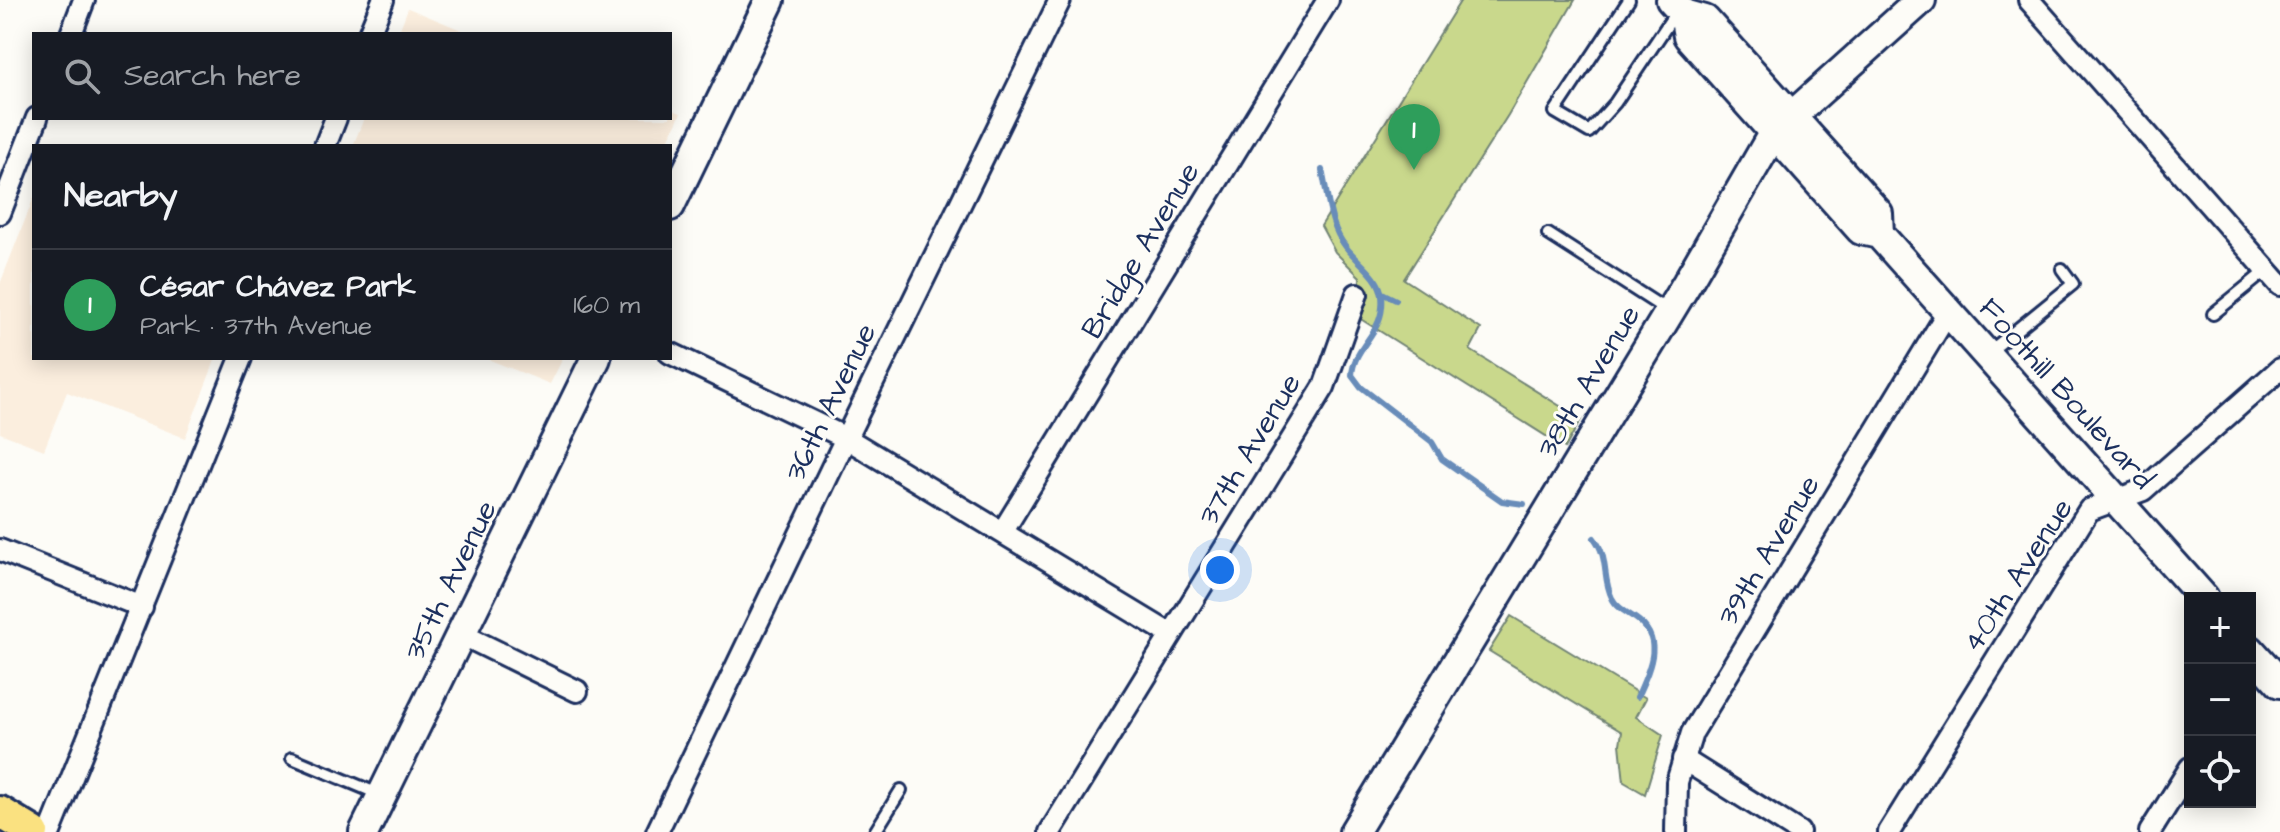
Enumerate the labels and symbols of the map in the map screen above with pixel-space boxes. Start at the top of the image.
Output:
pin: 1 [1388,104,1440,170]
street label: Bridge Avenue [1072,154,1211,347]
street label: Foothill Boulevard [1969,289,2164,499]
street label: 38th Avenue [1527,297,1651,466]
street label: 36th Avenue [775,317,887,488]
street label: 37th Avenue [1188,366,1312,533]
street label: 39th Avenue [1707,467,1830,634]
street label: 40th Avenue [1952,490,2083,661]
street label: 35th Avenue [394,494,508,667]
your location [1200,550,1240,590]

